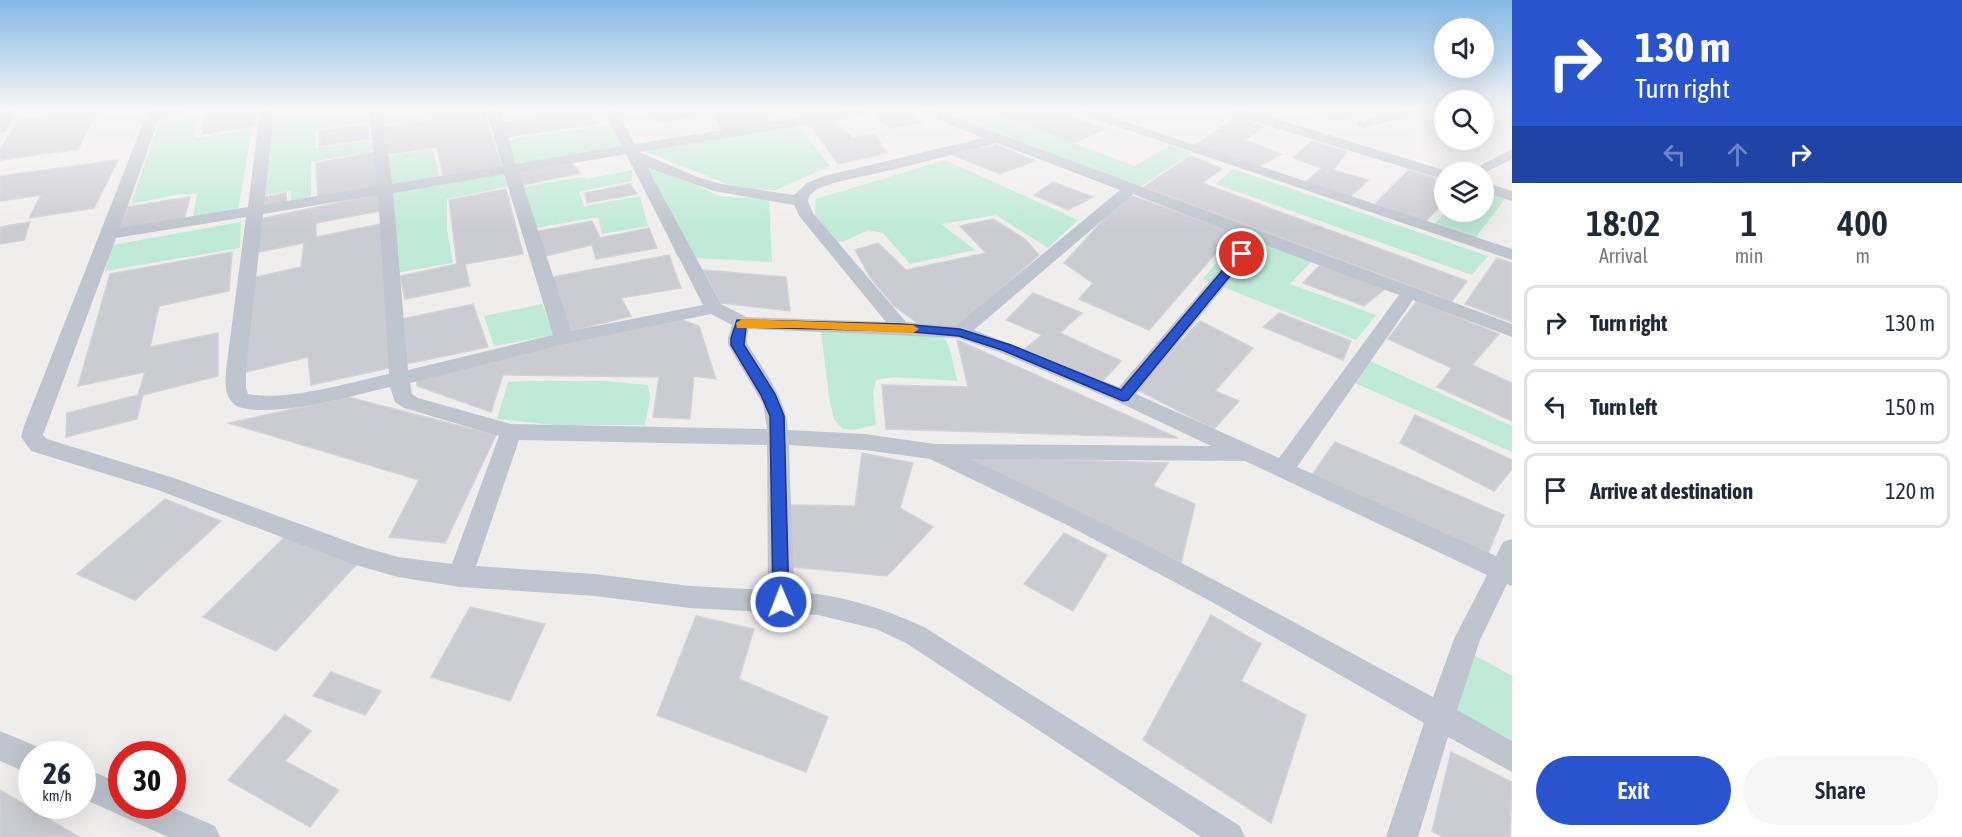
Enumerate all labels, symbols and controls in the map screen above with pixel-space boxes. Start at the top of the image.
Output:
map controls [1434,18,1494,222]
button: sound [1434,18,1494,78]
text: 130 m [1635,23,1730,71]
icon: right [1536,24,1614,102]
text: Turn right [1635,73,1730,104]
button: search [1434,90,1494,150]
icon: left [1658,138,1691,171]
icon: ahead [1721,138,1754,171]
icon: right [1784,138,1817,171]
button: layers [1434,162,1494,222]
text: 18:02 [1586,202,1661,244]
text: 1 [1741,202,1757,244]
text: 400 [1837,202,1888,244]
pin [1216,228,1267,279]
icon: arrive [1225,237,1258,270]
text: Arrival [1599,244,1648,267]
text: min [1735,244,1763,267]
text: m [1855,244,1870,267]
icon: right [1539,306,1572,339]
text: Turn right [1590,310,1667,336]
text: 130 m [1885,310,1935,336]
icon: left [1539,390,1572,423]
text: Turn left [1590,394,1657,420]
text: 150 m [1885,394,1935,420]
icon: arrive [1539,474,1572,507]
text: Arrive at destination [1590,478,1753,504]
text: 120 m [1885,478,1935,504]
position arrow [749,570,813,634]
speed limit sign: 30 [108,741,186,819]
text: 26 [43,756,71,790]
button: Exit [1536,756,1731,825]
button: Share [1743,756,1938,825]
text: km/h [42,787,72,804]

